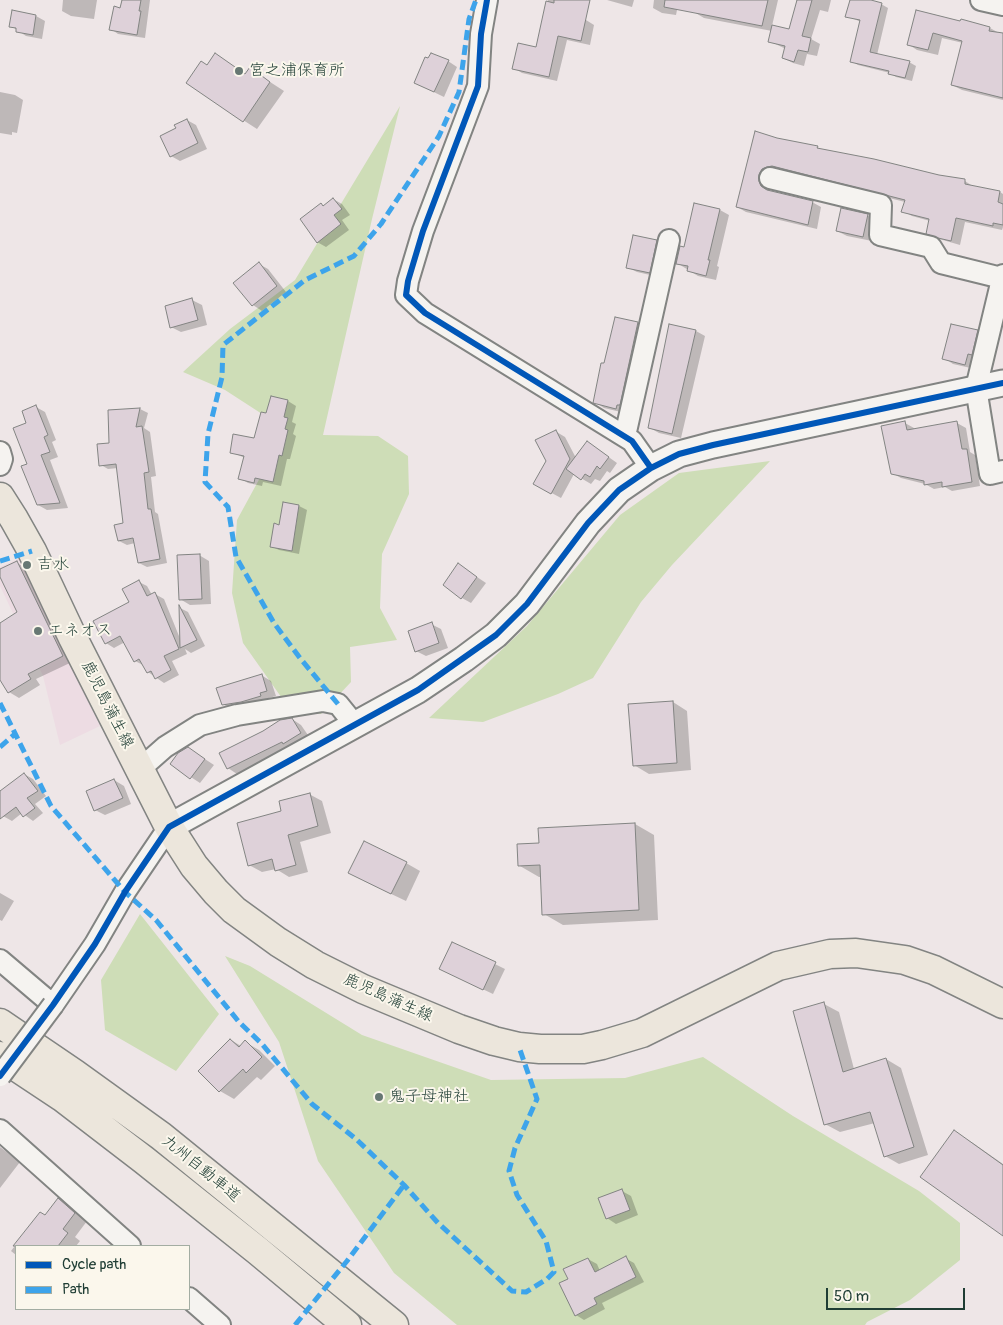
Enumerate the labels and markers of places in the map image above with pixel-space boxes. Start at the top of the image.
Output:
place label: 宮之浦保育所 [249,61,345,81]
marker: 宮之浦保育所 [233,65,245,77]
place label: 吉水 [37,555,69,575]
marker: 吉水 [21,559,33,571]
place label: エネオス [48,621,112,641]
marker: エネオス [32,625,44,637]
place label: 鬼子母神社 [389,1087,469,1107]
marker: 鬼子母神社 [373,1091,385,1103]

